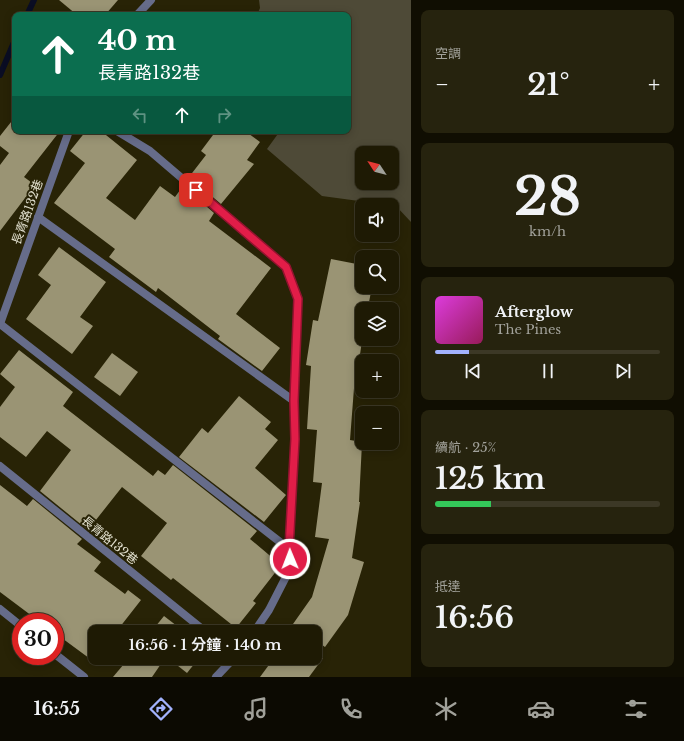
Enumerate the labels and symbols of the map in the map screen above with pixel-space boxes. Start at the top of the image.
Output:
north arrow [355,146,399,190]
pin [179,173,213,207]
street label: 長青路132巷 [8,177,46,247]
street label: 長青路132巷 [79,513,141,567]
position arrow [269,538,311,580]
speed limit sign: 30 [12,613,64,665]

